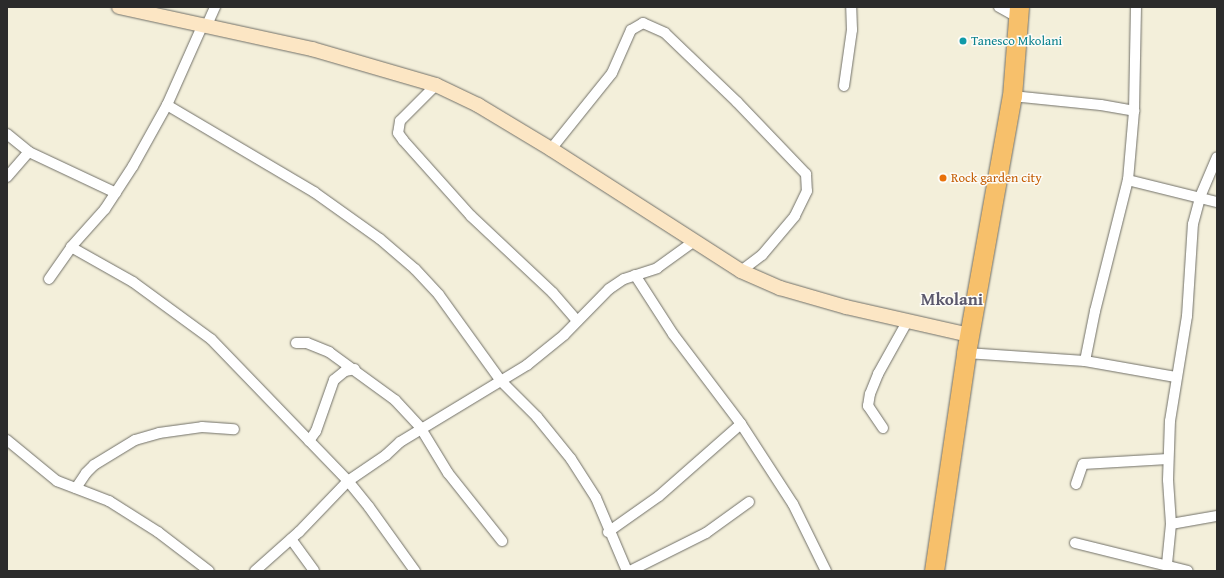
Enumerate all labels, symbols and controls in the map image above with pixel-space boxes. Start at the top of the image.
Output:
place label: Tanesco Mkolani [971,33,1062,49]
marker: Tanesco Mkolani [958,36,968,46]
place label: Rock garden city [951,170,1042,186]
marker: Rock garden city [938,173,948,183]
district label: Mkolani [921,289,983,309]

